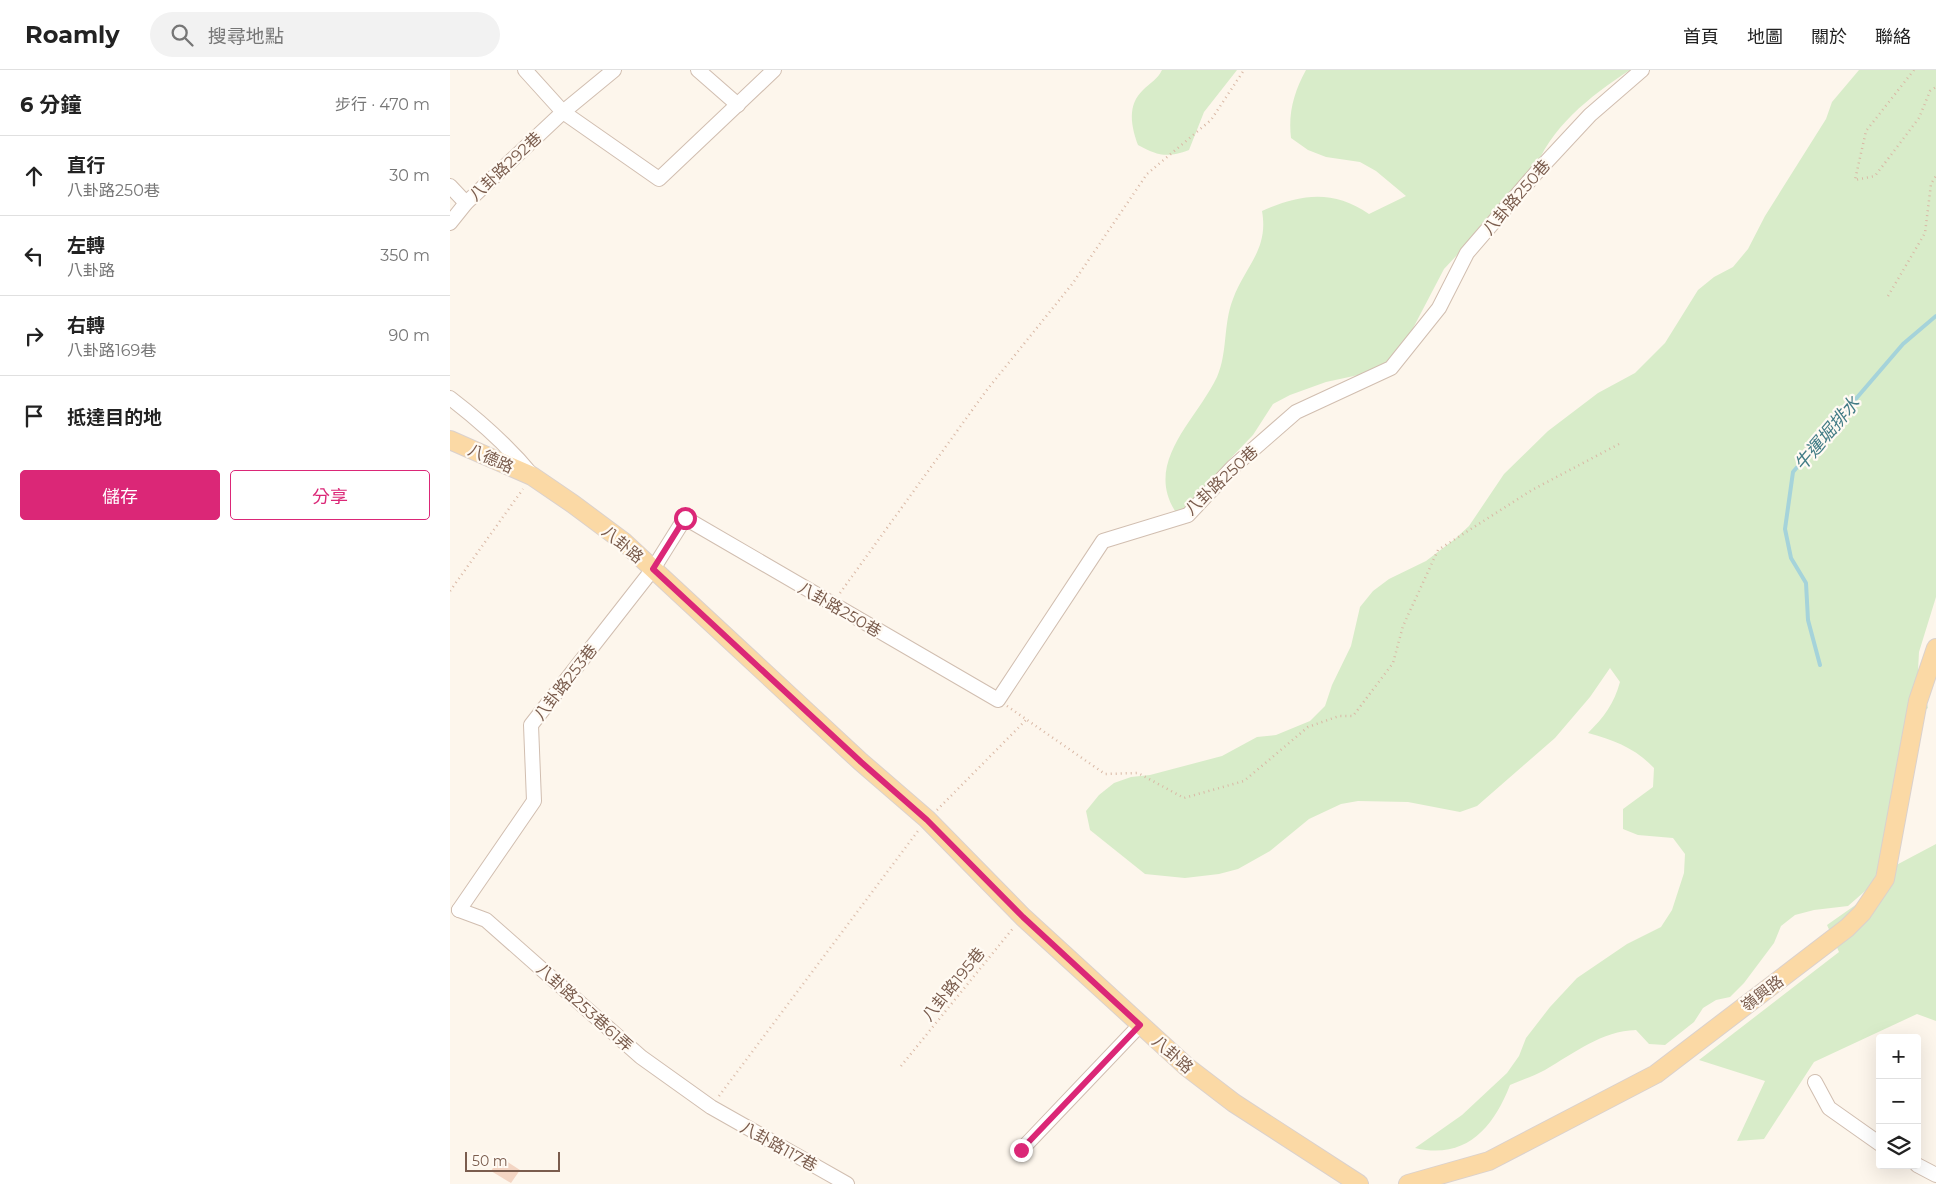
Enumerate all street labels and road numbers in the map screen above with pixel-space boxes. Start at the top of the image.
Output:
street label: 八卦路292巷 [465,128,545,205]
street label: 八卦路250巷 [1479,156,1554,239]
street label: 八德路 [465,440,517,477]
street label: 八卦路250巷 [1181,442,1262,519]
street label: 八卦路 [598,522,647,567]
street label: 八卦路250巷 [795,578,885,641]
street label: 八卦路253巷 [530,641,601,724]
street label: 八卦路195巷 [918,944,989,1025]
street label: 八卦路253巷61弄 [533,959,637,1055]
street label: 嶺興路 [1737,971,1787,1015]
street label: 八卦路 [1148,1031,1197,1077]
street label: 八卦路117巷 [737,1118,821,1175]

